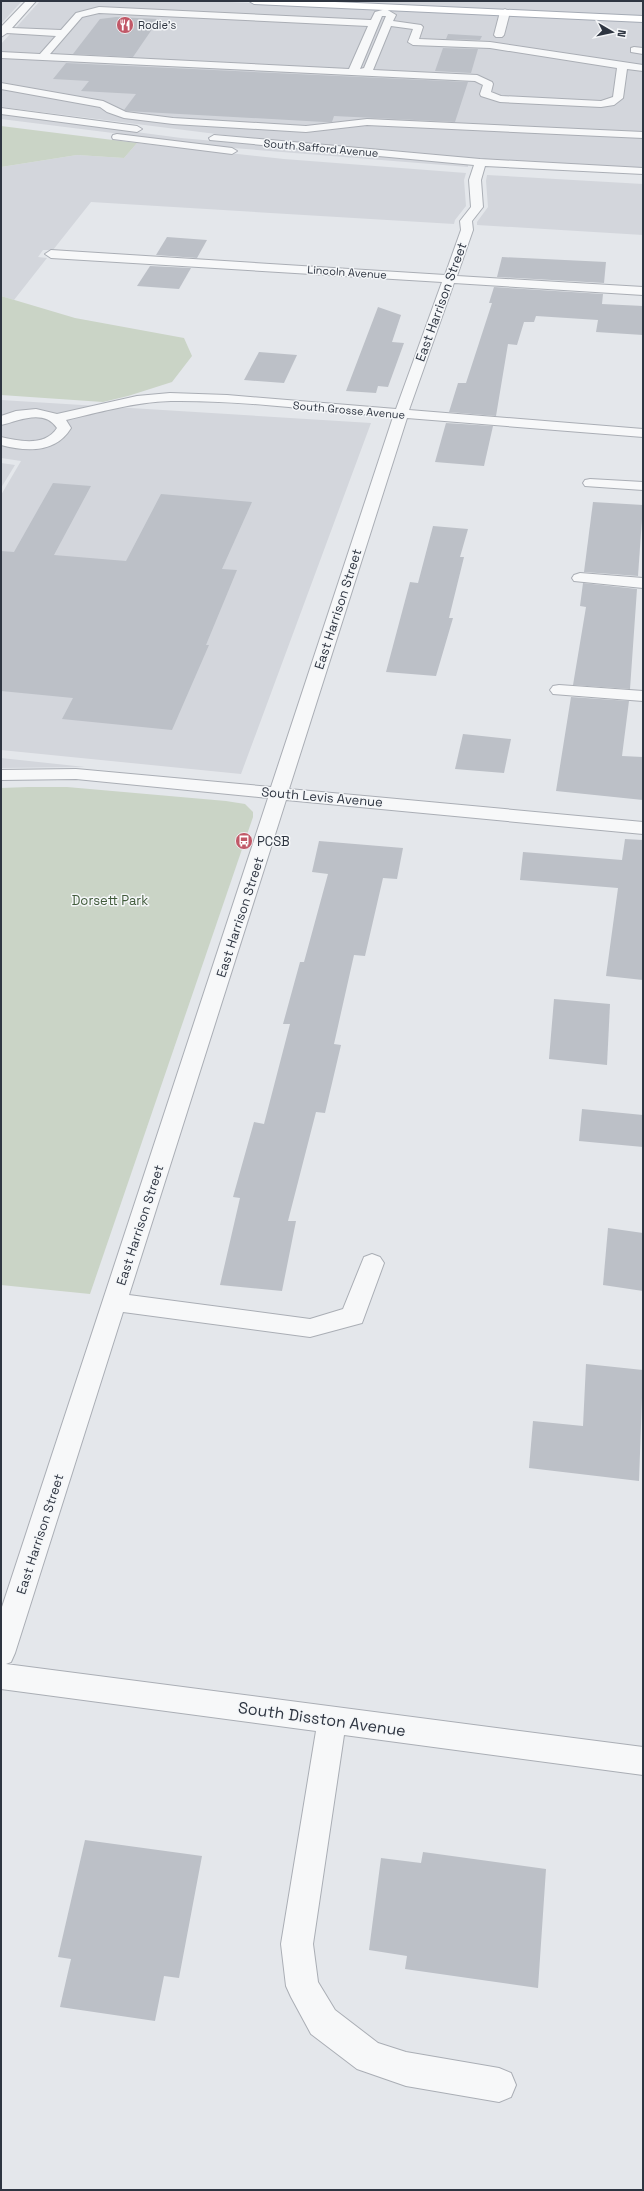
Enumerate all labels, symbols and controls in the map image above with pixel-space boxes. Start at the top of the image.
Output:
north arrow [592,12,632,52]
restaurant icon: Rodie's [115,15,135,35]
place label: Rodie's [138,18,176,32]
text: N [614,29,629,38]
street label: South Safford Avenue [263,136,379,160]
street label: East Harrison Street [412,240,470,364]
street label: Lincoln Avenue [307,262,387,282]
street label: South Grosse Avenue [292,398,406,422]
street label: East Harrison Street [310,547,366,671]
street label: South Levis Avenue [261,783,383,811]
bus stop icon: PCSB [234,831,254,851]
place label: PCSB [257,833,290,850]
street label: East Harrison Street [212,855,268,979]
park label: Dorsett Park [72,892,148,909]
street label: East Harrison Street [112,1163,168,1287]
street label: East Harrison Street [12,1472,68,1596]
street label: South Disston Avenue [237,1697,407,1741]

